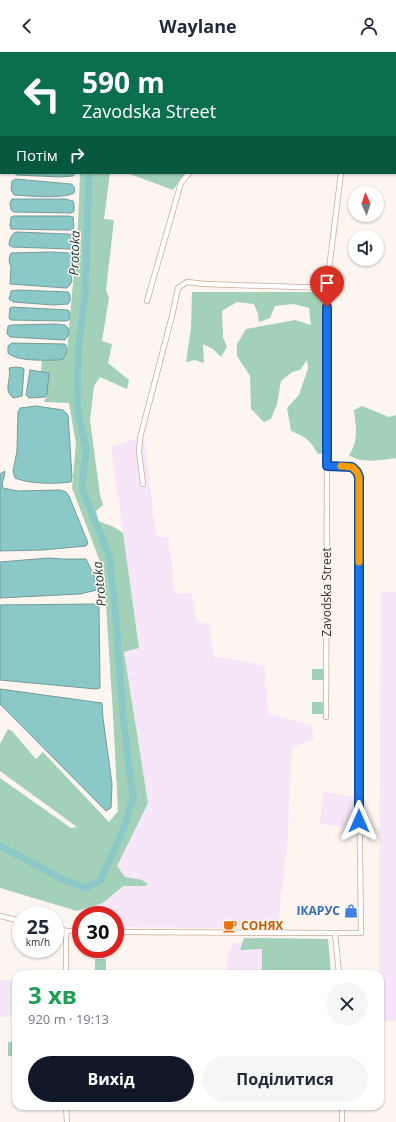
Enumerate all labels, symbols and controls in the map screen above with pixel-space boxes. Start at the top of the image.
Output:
text: Waylane [159,14,237,38]
icon: back [16,15,38,37]
icon: person [358,15,380,37]
text: 590 m [82,63,165,101]
icon: left [16,68,68,120]
text: Zavodska Street [82,99,216,123]
icon: right [66,144,88,166]
text: Потім [16,145,58,165]
north arrow [348,186,384,222]
map controls [348,186,384,266]
water label: Protoka [64,229,84,276]
button: sound [348,230,384,266]
pin [310,266,344,307]
icon: arrive [316,272,338,294]
street label: Zavodska Street [318,547,335,637]
water label: Protoka [88,560,110,607]
position arrow [338,800,380,842]
place label: ІКАРУС [297,902,340,919]
shop icon: ІКАРУС [343,903,359,919]
speed limit sign: 30 [72,906,124,958]
text: 25 [27,913,49,940]
place label: СОНЯХ [241,917,283,934]
cafe icon: СОНЯХ [222,918,238,934]
text: km/h [26,935,50,949]
text: 3 хв [28,978,77,1011]
button: close [326,983,368,1025]
text: 920 m · 19:13 [28,1010,109,1028]
button: Вихід [28,1056,194,1102]
button: Поділитися [202,1056,368,1102]

